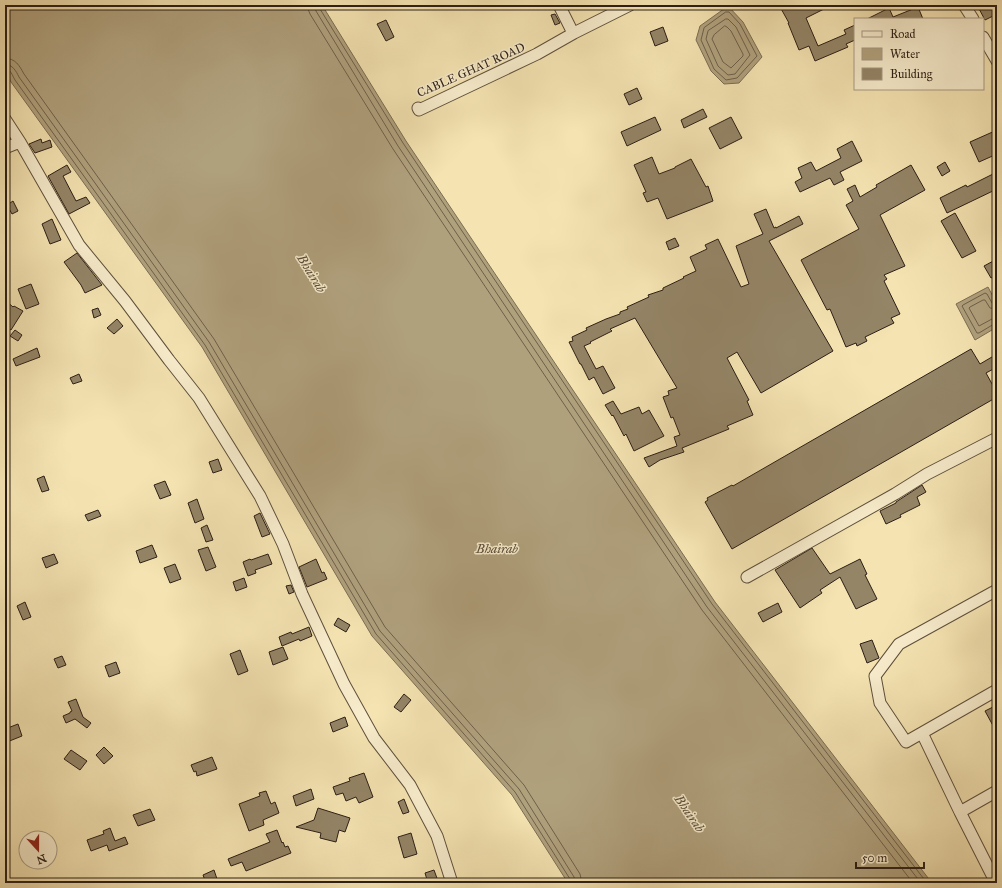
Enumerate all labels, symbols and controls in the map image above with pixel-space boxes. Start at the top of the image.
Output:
legend [854,18,984,90]
text: Road [890,27,916,41]
street label: CABLE GHAT ROAD [415,40,527,100]
text: Water [890,47,920,61]
text: Building [890,67,933,82]
water label: Bhairab [293,251,329,296]
water label: Bhairab [475,541,518,557]
water label: Bhairab [670,791,708,836]
north arrow [18,830,58,870]
scale bar [856,844,924,870]
text: N [34,851,48,867]
text: 50 m [862,851,887,865]

